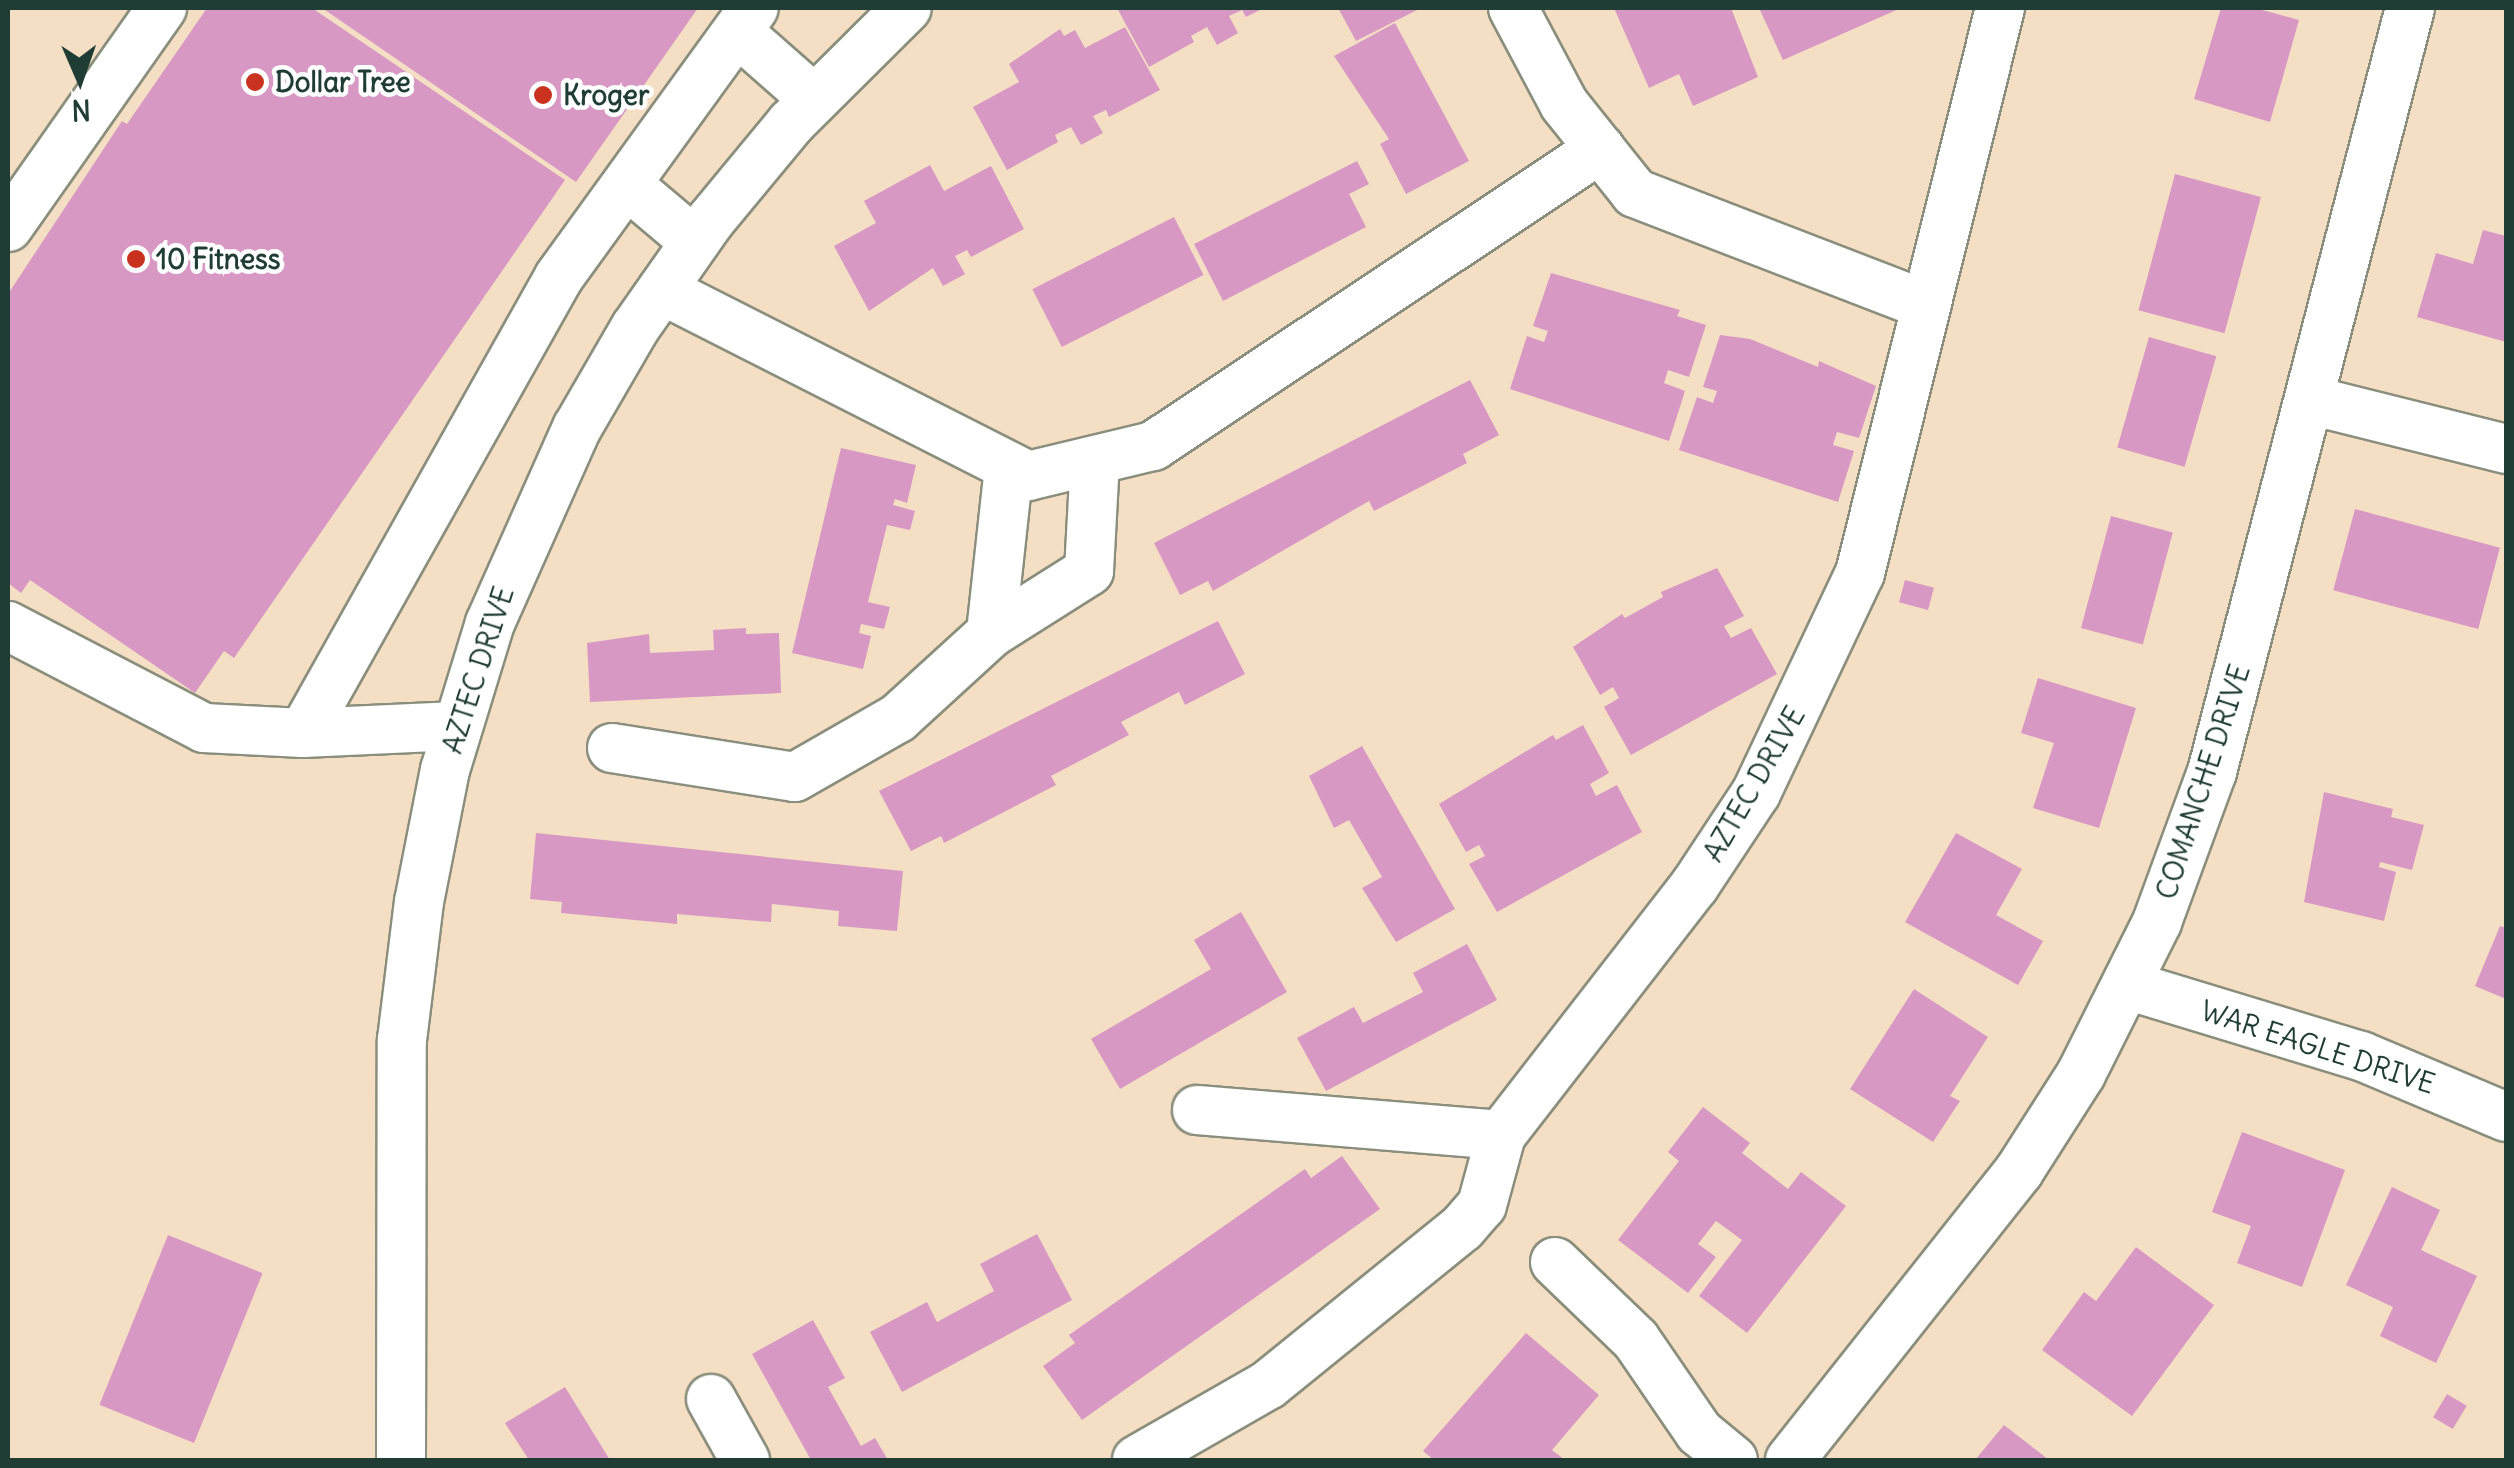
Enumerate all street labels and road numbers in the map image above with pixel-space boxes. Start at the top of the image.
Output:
street label: AZTEC DRIVE [435,582,521,758]
street label: COMANCHE DRIVE [2149,660,2257,904]
street label: AZTEC DRIVE [1696,700,1812,868]
street label: WAR EAGLE DRIVE [2197,993,2439,1101]

